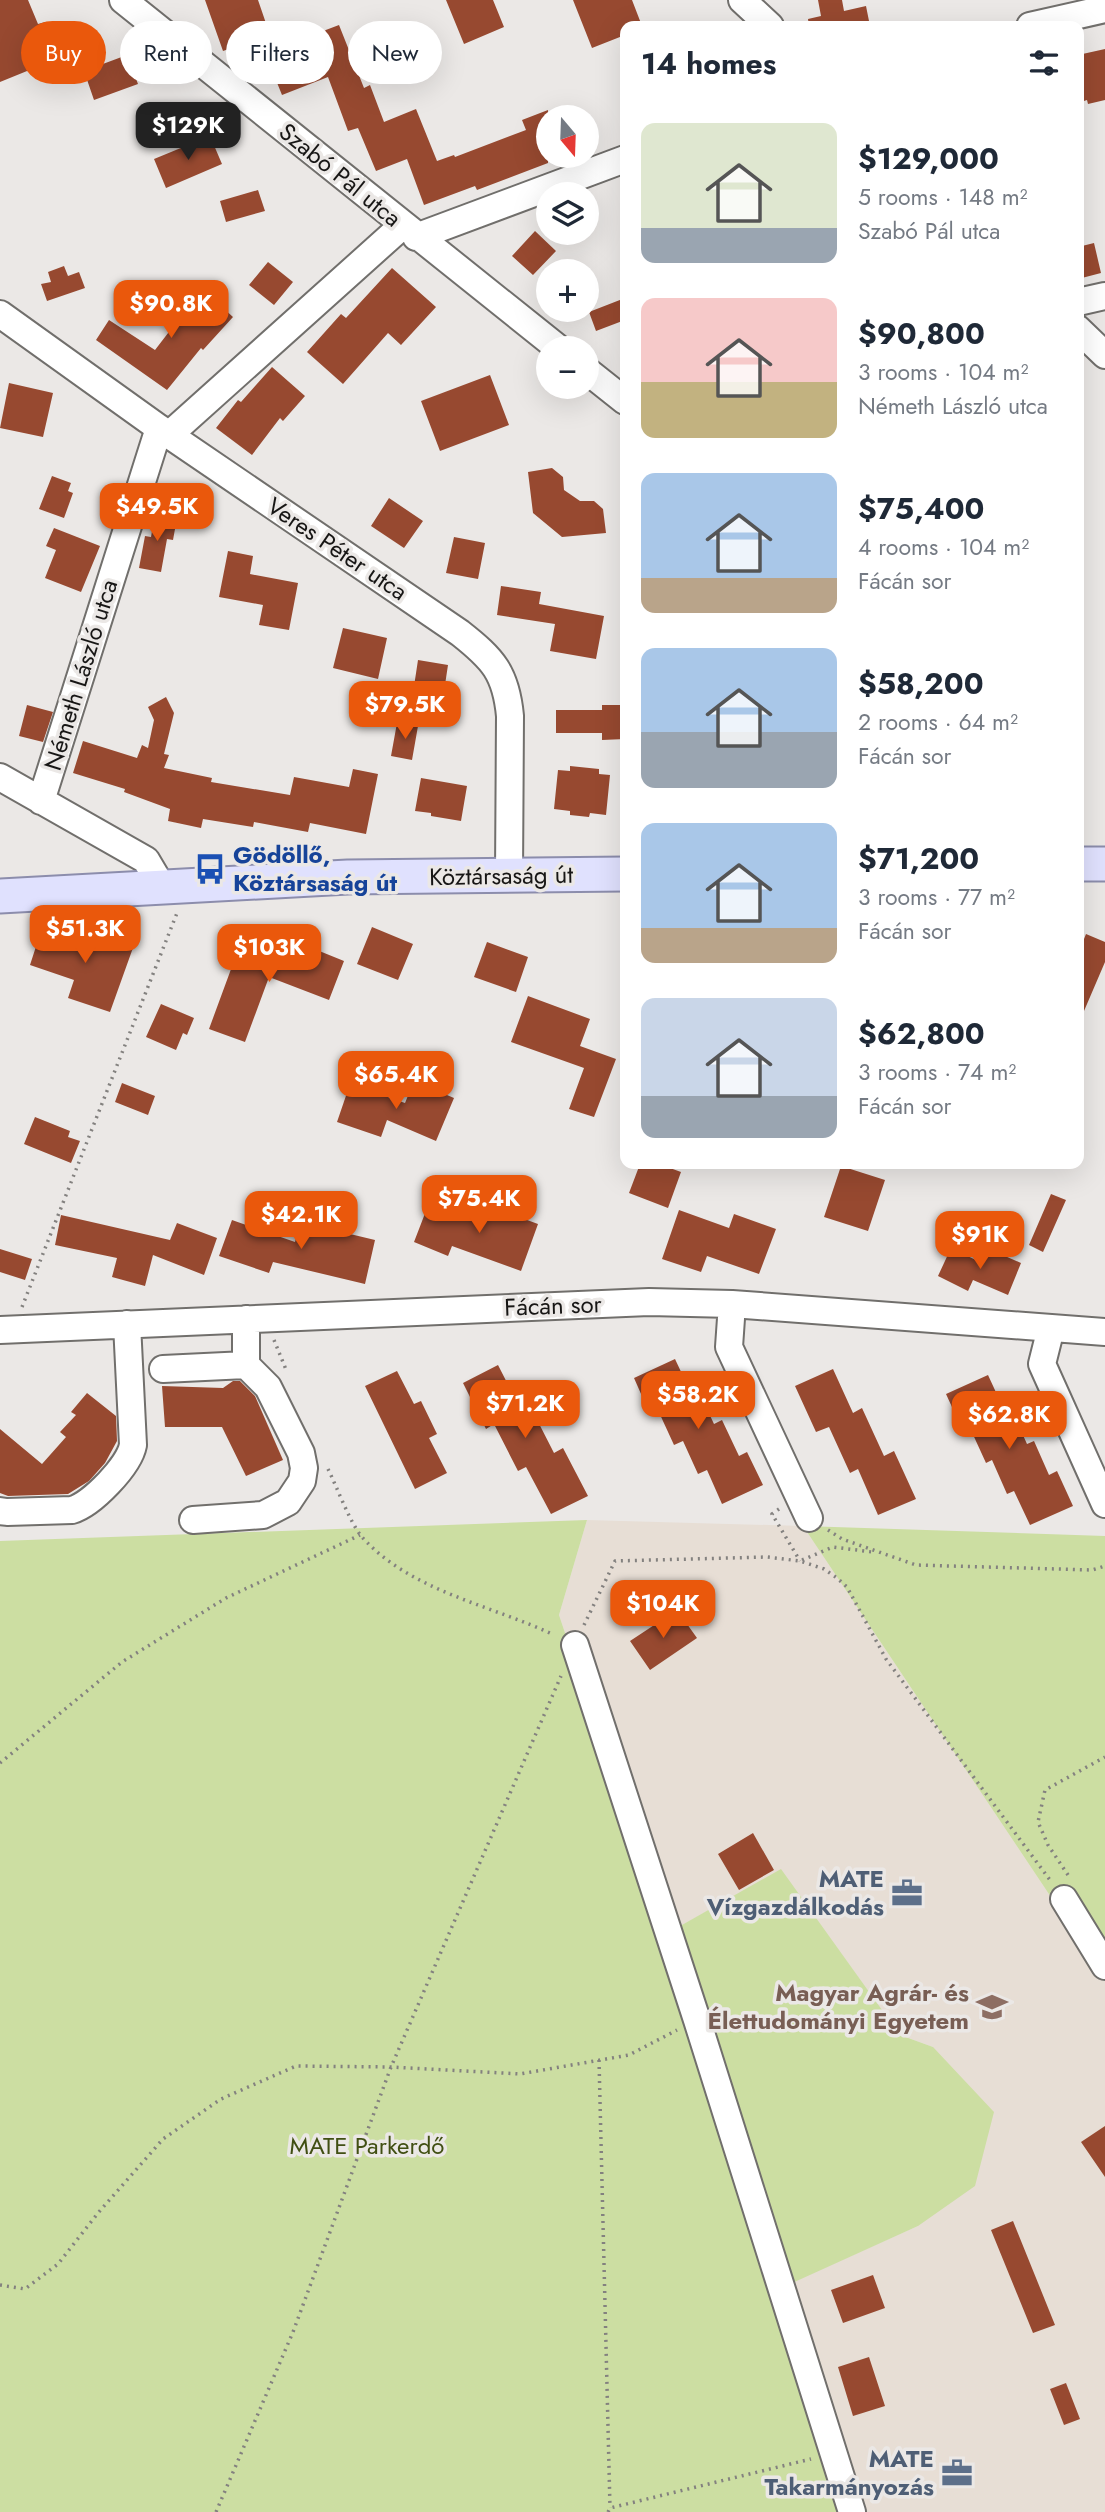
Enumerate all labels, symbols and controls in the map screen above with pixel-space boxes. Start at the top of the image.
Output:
chip: Buy [21,21,106,84]
chip: Rent [120,21,212,84]
chip: Filters [226,21,334,84]
chip: New [348,21,442,84]
text: 14 homes [641,42,776,85]
icon: filters [1025,44,1063,82]
pin: $129K [139,102,237,162]
north arrow [536,105,598,168]
map controls [536,105,599,399]
text: $129K [152,108,224,142]
street label: Szabó Pál utca [272,114,409,235]
text: $129,000 [858,137,999,180]
icon: home [697,151,781,235]
text: 5 rooms · 148 m² [858,180,1028,214]
button: layers [536,182,599,245]
text: Szabó Pál utca [858,214,1000,248]
button: + [536,259,599,322]
pin: $90.8K [114,280,228,340]
text: $90.8K [130,286,212,320]
text: $90,800 [858,312,985,355]
icon: home [697,326,781,410]
button: − [536,336,599,399]
text: 3 rooms · 104 m² [858,355,1028,389]
text: Németh László utca [858,389,1048,423]
pin: $49.5K [100,484,214,543]
text: $75,400 [858,487,984,530]
street label: Veres Péter utca [260,488,415,609]
text: $49.5K [116,489,198,523]
icon: home [697,501,781,585]
text: 4 rooms · 104 m² [858,530,1029,564]
text: Fácán sor [858,564,952,598]
street label: Németh László utca [35,575,126,775]
text: $58,200 [858,662,984,705]
icon: home [697,676,781,760]
pin: $79.5K [348,682,462,741]
text: $79.5K [365,687,445,721]
text: 2 rooms · 64 m² [858,705,1018,739]
text: Fácán sor [858,739,952,773]
place label: Gödöllő, Köztársaság út [233,837,397,900]
text: $71,200 [858,837,979,880]
icon: home [697,851,781,935]
bus stop icon: Gödöllő, Köztársaság út [193,852,227,886]
street label: Köztársaság út [429,857,574,894]
text: 3 rooms · 77 m² [858,880,1015,914]
pin: $51.3K [28,906,142,965]
text: $51.3K [46,911,124,945]
text: Fácán sor [858,914,952,948]
pin: $103K [220,925,318,984]
text: $103K [233,930,305,964]
text: $62,800 [858,1012,985,1055]
icon: home [697,1026,781,1110]
pin: $65.4K [339,1052,453,1111]
text: 3 rooms · 74 m² [858,1055,1016,1089]
text: $65.4K [354,1057,438,1091]
text: Fácán sor [858,1089,952,1123]
pin: $75.4K [422,1176,536,1235]
text: $75.4K [438,1181,520,1215]
pin: $42.1K [244,1192,358,1251]
text: $42.1K [261,1197,341,1231]
pin: $91K [939,1212,1021,1271]
text: $91K [951,1217,1009,1251]
street label: Fácán sor [504,1286,603,1325]
pin: $58.2K [641,1372,755,1431]
text: $58.2K [657,1377,739,1411]
pin: $71.2K [468,1380,582,1440]
text: $71.2K [486,1386,564,1420]
pin: $62.8K [952,1392,1066,1451]
text: $62.8K [968,1397,1050,1431]
pin: $104K [614,1580,712,1640]
text: $104K [626,1586,700,1620]
place label: MATE Vízgazdálkodás [706,1861,884,1924]
office icon: MATE Vízgazdálkodás [890,1876,924,1910]
place label: Magyar Agrár- és Élettudományi Egyetem [707,1975,969,2038]
school or university icon: Magyar Agrár- és Élettudományi Egyetem [975,1990,1009,2024]
park label: MATE Parkerdő [290,2128,444,2163]
place label: MATE Takarmányozás [764,2441,934,2504]
office icon: MATE Takarmányozás [940,2456,974,2490]

